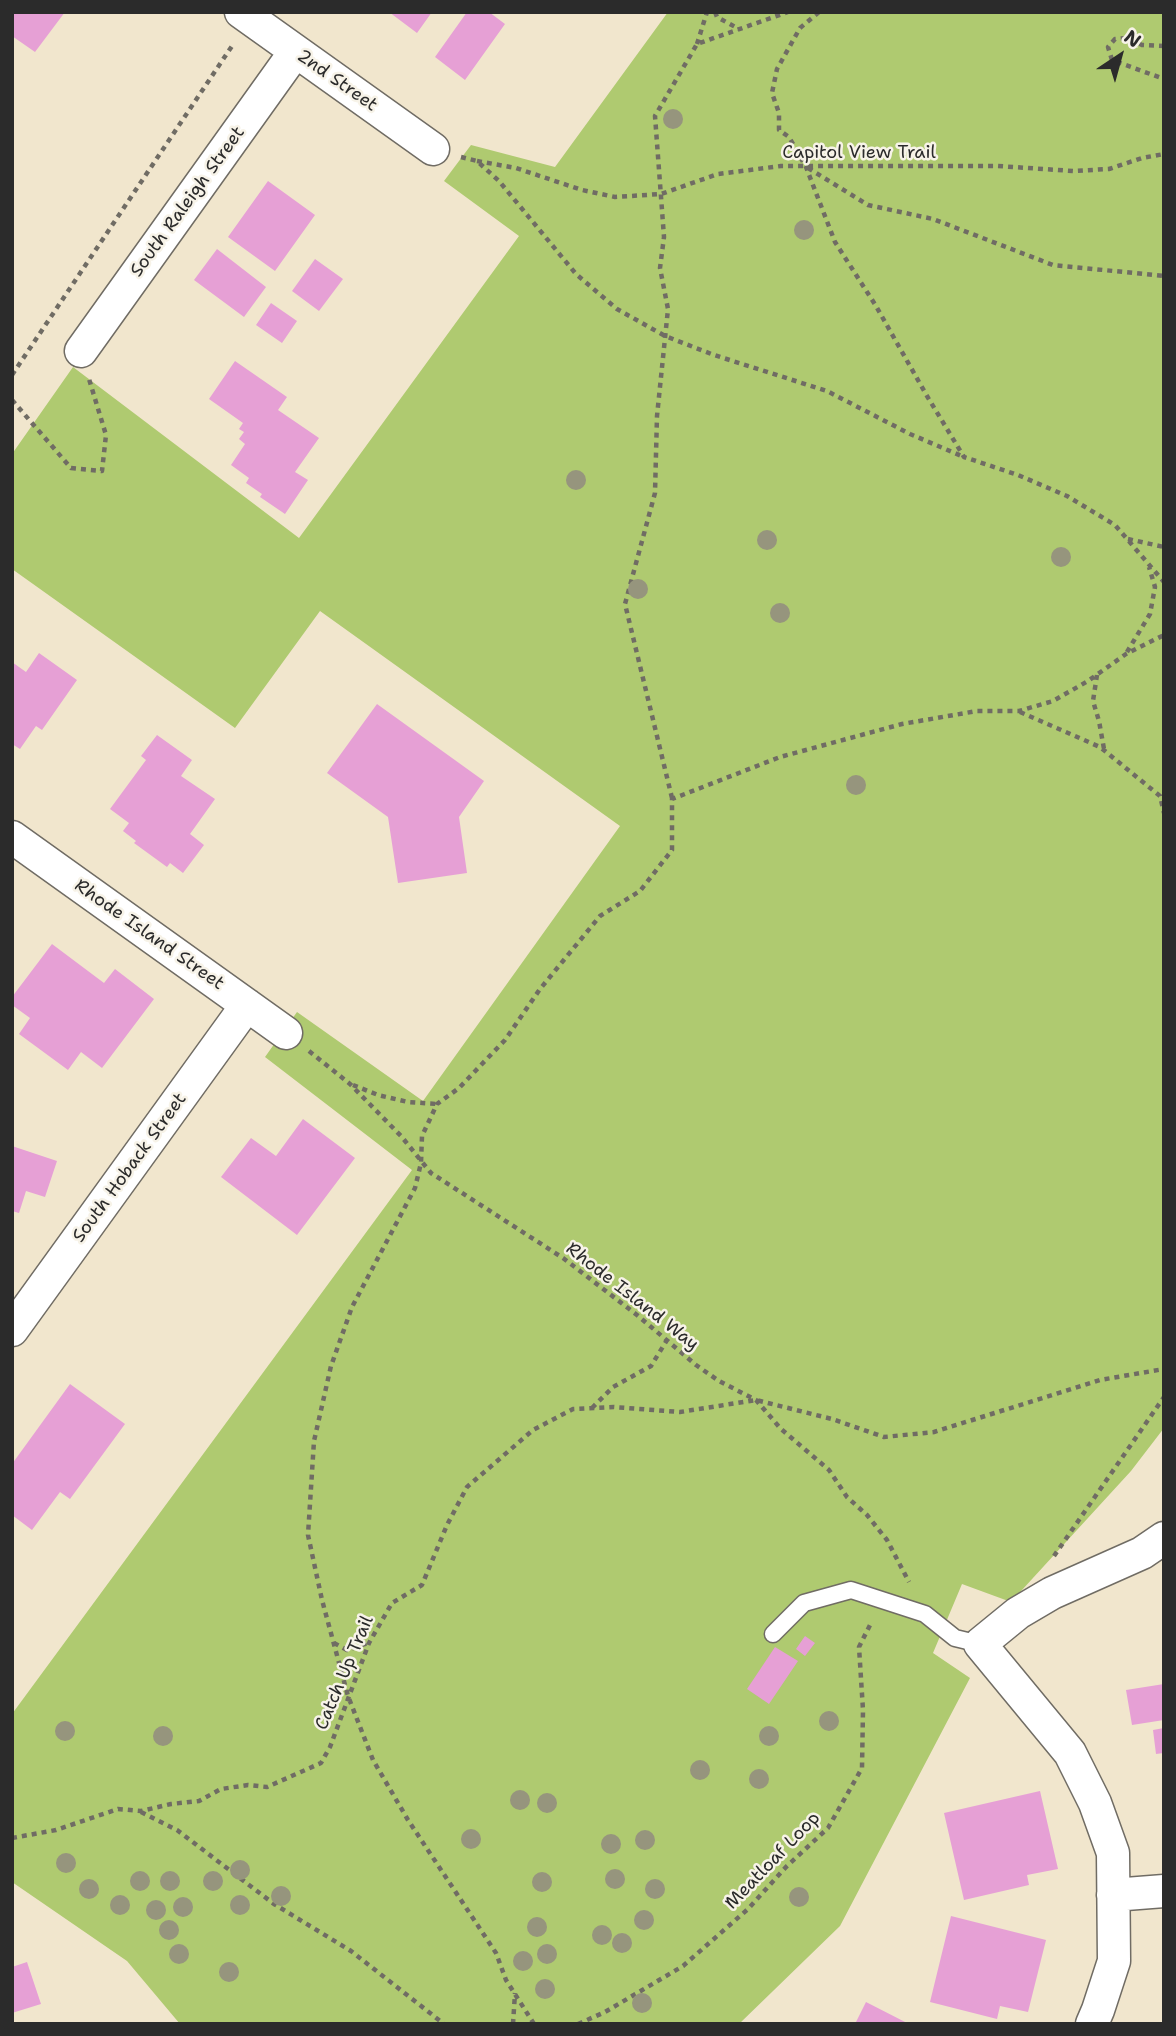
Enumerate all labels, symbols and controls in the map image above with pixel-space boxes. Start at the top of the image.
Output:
north arrow [1085,21,1155,91]
text: N [1119,24,1146,53]
street label: 2nd Street [293,45,381,117]
street label: South Raleigh Street [126,123,250,281]
street label: Capitol View Trail [782,142,936,164]
street label: Rhode Island Street [70,875,228,995]
street label: South Hoback Street [69,1089,191,1247]
street label: Rhode Island Way [561,1238,703,1356]
street label: Catch Up Trail [311,1613,379,1733]
street label: Meatloaf Loop [721,1808,825,1914]

